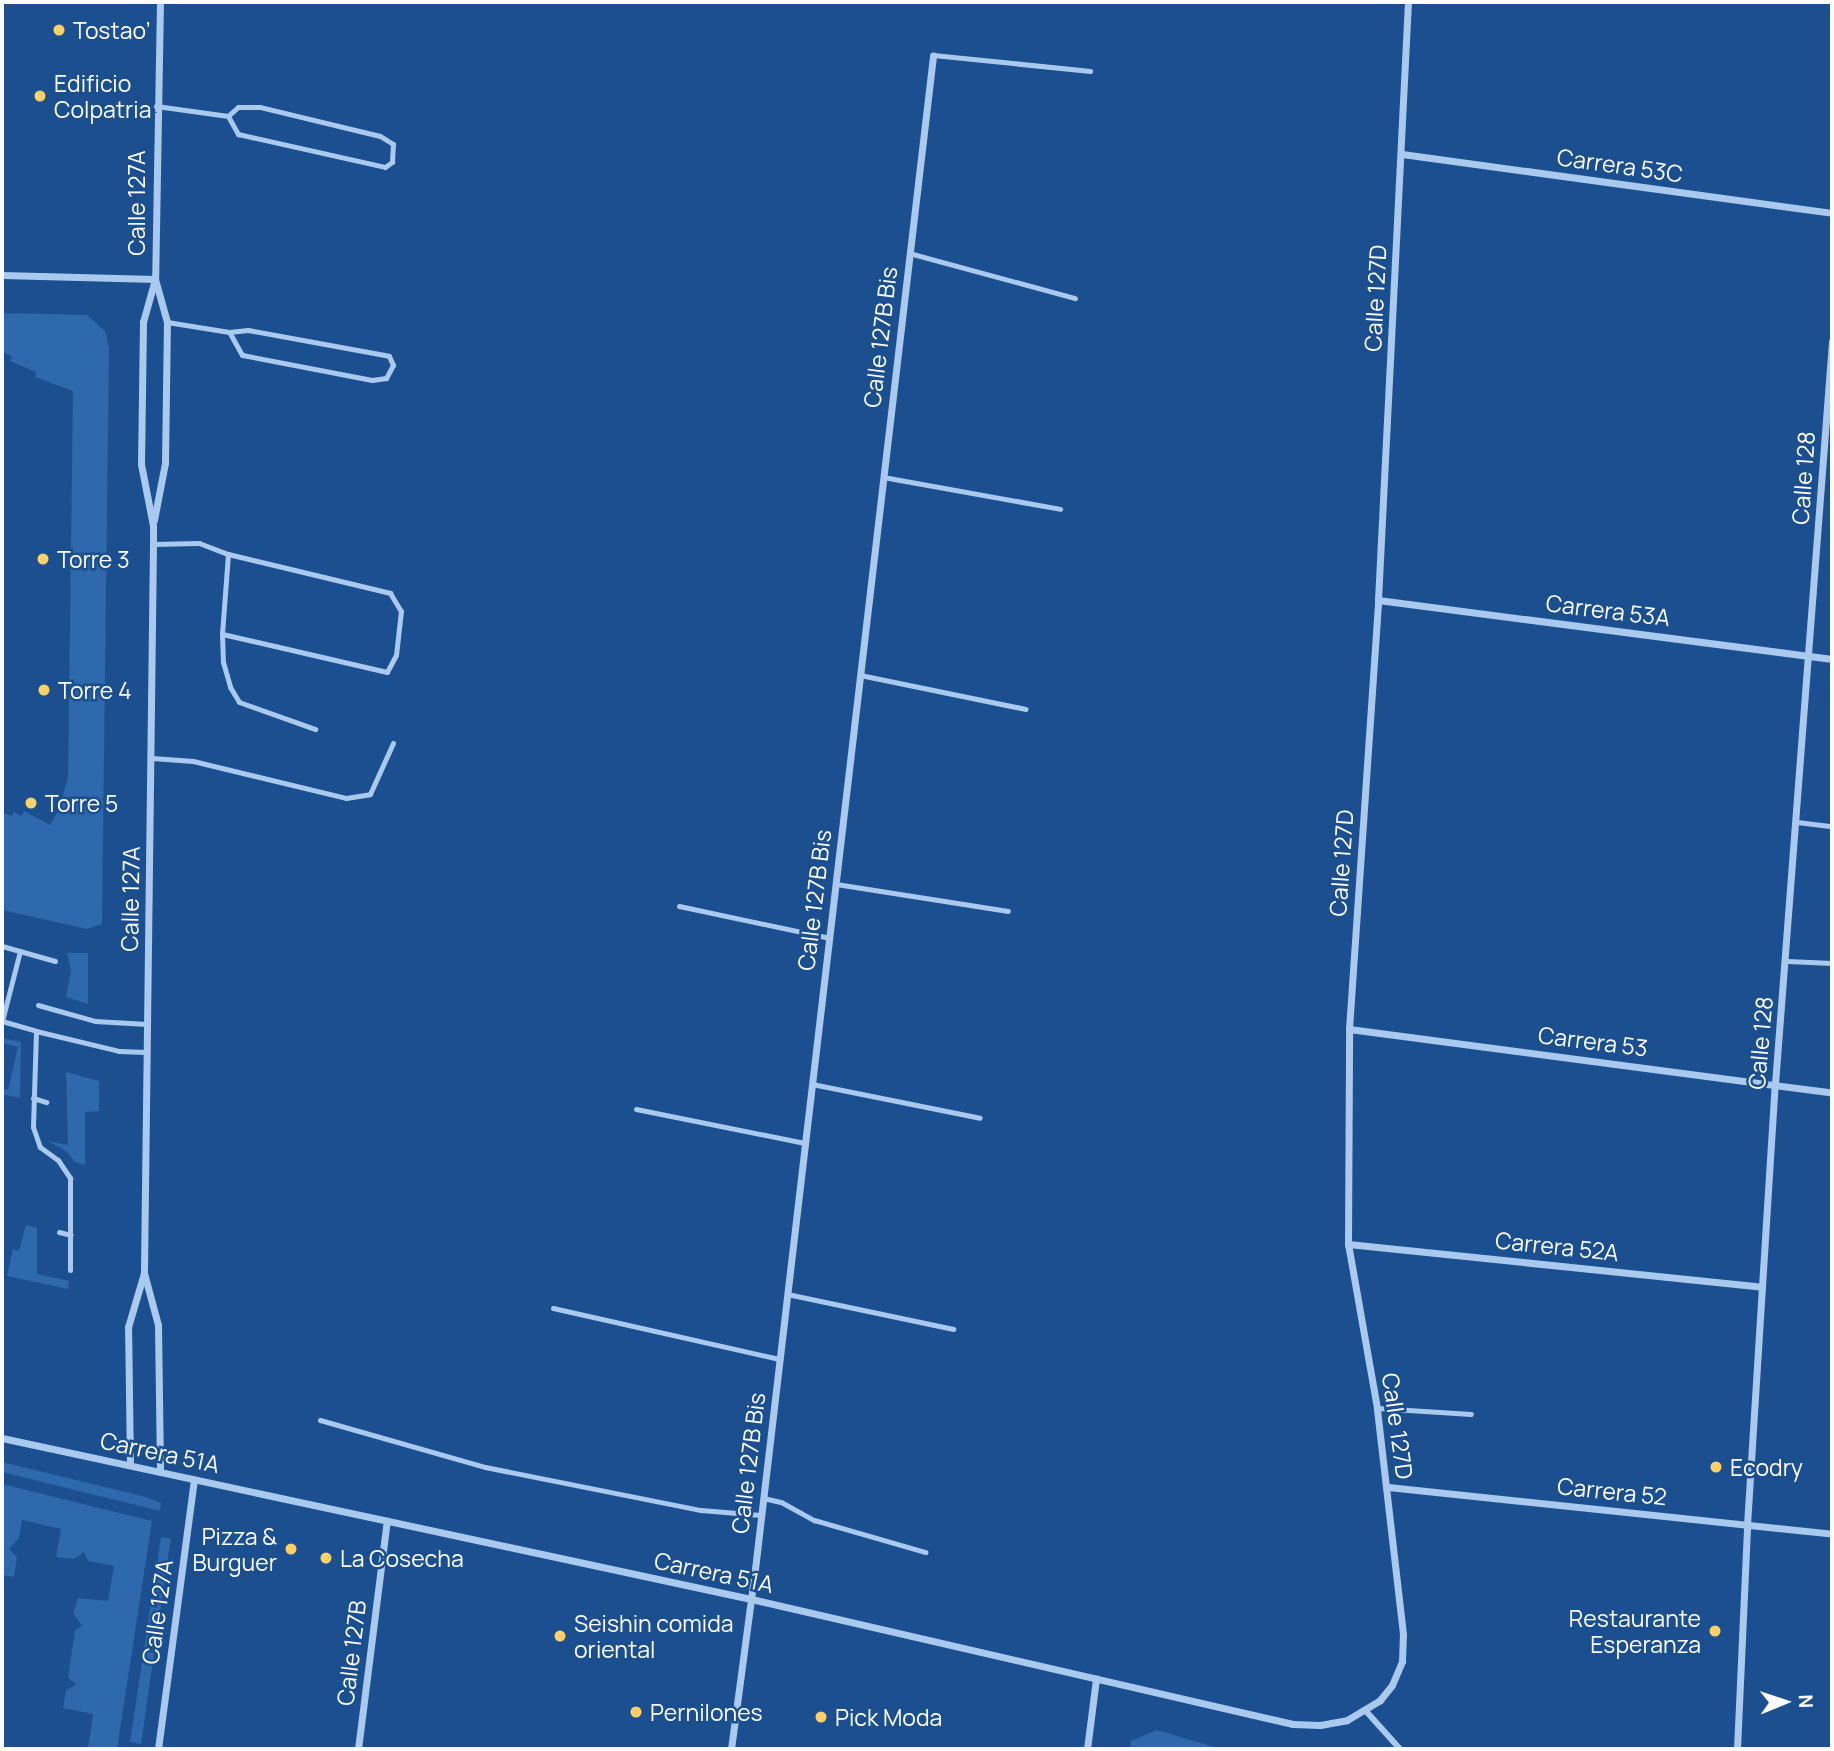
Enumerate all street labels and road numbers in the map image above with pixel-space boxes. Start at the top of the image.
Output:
street label: Carrera 53C [1555,143,1685,187]
street label: Calle 127A [122,150,150,256]
street label: Calle 127D [1358,244,1392,352]
street label: Calle 127B Bis [858,265,902,409]
street label: Calle 128 [1786,430,1820,526]
street label: Carrera 53A [1544,589,1672,631]
street label: Calle 127D [1323,809,1359,917]
street label: Calle 127B Bis [792,828,836,972]
street label: Calle 127A [115,846,145,952]
street label: Calle 128 [1742,995,1778,1091]
street label: Carrera 53 [1537,1021,1649,1061]
street label: Carrera 52A [1494,1226,1620,1266]
street label: Calle 127D [1377,1371,1419,1481]
street label: Calle 127B Bis [726,1391,770,1535]
street label: Carrera 51A [98,1426,222,1478]
street label: Carrera 52 [1556,1472,1668,1510]
street label: Carrera 51A [652,1546,776,1598]
street label: Calle 127A [136,1558,178,1666]
street label: Calle 127B [331,1599,371,1707]

